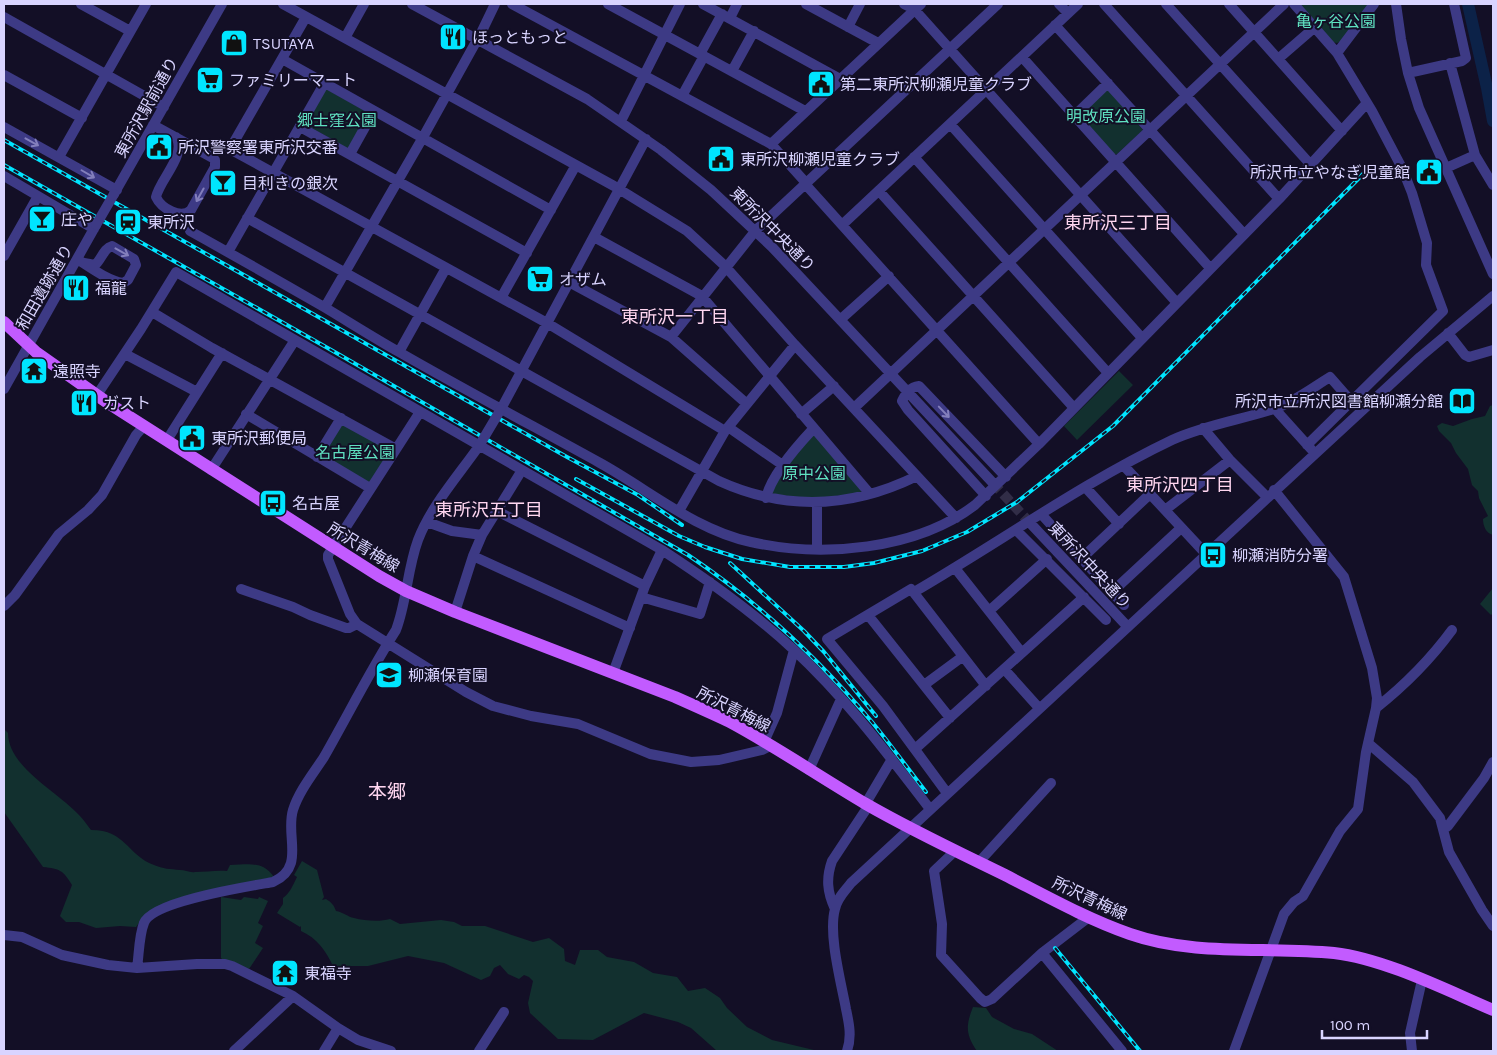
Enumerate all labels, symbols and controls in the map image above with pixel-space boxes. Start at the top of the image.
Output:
park label: 亀ヶ谷公園 [1296,12,1376,31]
restaurant icon: ほっともっと [438,22,468,52]
shop icon: TSUTAYA [219,28,249,58]
place label: ほっともっと [472,28,568,47]
place label: TSUTAYA [253,34,314,53]
street label: 東所沢駅前通り [111,54,182,161]
supermarket icon: ファミリーマート [195,65,225,95]
public building icon: 第二東所沢柳瀬児童クラブ [806,69,836,99]
place label: ファミリーマート [229,71,357,90]
place label: 第二東所沢柳瀬児童クラブ [840,75,1032,94]
park label: 明改原公園 [1066,107,1146,126]
park label: 郷士窪公園 [297,111,377,130]
public building icon: 所沢警察署東所沢交番 [144,132,174,162]
one-way arrow [24,137,39,147]
place label: 所沢警察署東所沢交番 [178,138,338,157]
public building icon: 東所沢柳瀬児童クラブ [706,144,736,174]
place label: 東所沢柳瀬児童クラブ [740,150,900,169]
public building icon: 所沢市立やなぎ児童館 [1414,157,1444,187]
place label: 所沢市立やなぎ児童館 [1250,163,1410,182]
bar icon: 目利きの銀次 [208,168,238,198]
one-way arrow [80,169,95,179]
place label: 目利きの銀次 [242,174,338,193]
street label: 東所沢中央通り [726,183,819,276]
one-way arrow [194,187,204,202]
bar icon: 庄や [27,204,57,234]
station icon: 東所沢 [113,207,143,237]
place label: 庄や [61,210,93,229]
district label: 東所沢三丁目 [1064,212,1172,234]
place label: 東所沢 [147,213,195,232]
street label: 和田遺跡通り [12,241,77,334]
one-way arrow [114,247,129,257]
supermarket icon: オザム [525,264,555,294]
place label: オザム [559,270,607,289]
restaurant icon: 福龍 [61,273,91,303]
place label: 福龍 [95,279,127,298]
district label: 東所沢一丁目 [621,306,729,328]
temple icon: 遠照寺 [19,356,49,386]
place label: 遠照寺 [53,362,101,381]
library icon: 所沢市立所沢図書館柳瀬分館 [1447,386,1477,416]
restaurant icon: ガスト [69,388,99,418]
place label: 所沢市立所沢図書館柳瀬分館 [1235,392,1443,411]
place label: ガスト [103,394,151,413]
one-way arrow [938,405,950,418]
public building icon: 東所沢郵便局 [177,423,207,453]
place label: 東所沢郵便局 [211,429,307,448]
park label: 名古屋公園 [315,443,395,462]
park label: 原中公園 [782,464,846,483]
district label: 東所沢四丁目 [1126,474,1234,496]
bus stop icon: 名古屋 [258,488,288,518]
place label: 名古屋 [292,494,340,513]
district label: 東所沢五丁目 [435,499,543,521]
street label: 東所沢中央通り [1044,518,1135,613]
street label: 所沢青梅線 [325,519,403,576]
bus stop icon: 柳瀬消防分署 [1198,540,1228,570]
place label: 柳瀬消防分署 [1232,546,1328,565]
school or university icon: 柳瀬保育園 [374,660,404,690]
place label: 柳瀬保育園 [408,666,488,685]
street label: 所沢青梅線 [694,683,774,736]
district label: 本郷 [368,781,406,803]
street label: 所沢青梅線 [1050,873,1130,924]
temple icon: 東福寺 [270,958,300,988]
place label: 東福寺 [304,964,352,983]
scale bar [1322,1008,1427,1040]
text: 100 m [1330,1016,1370,1034]

